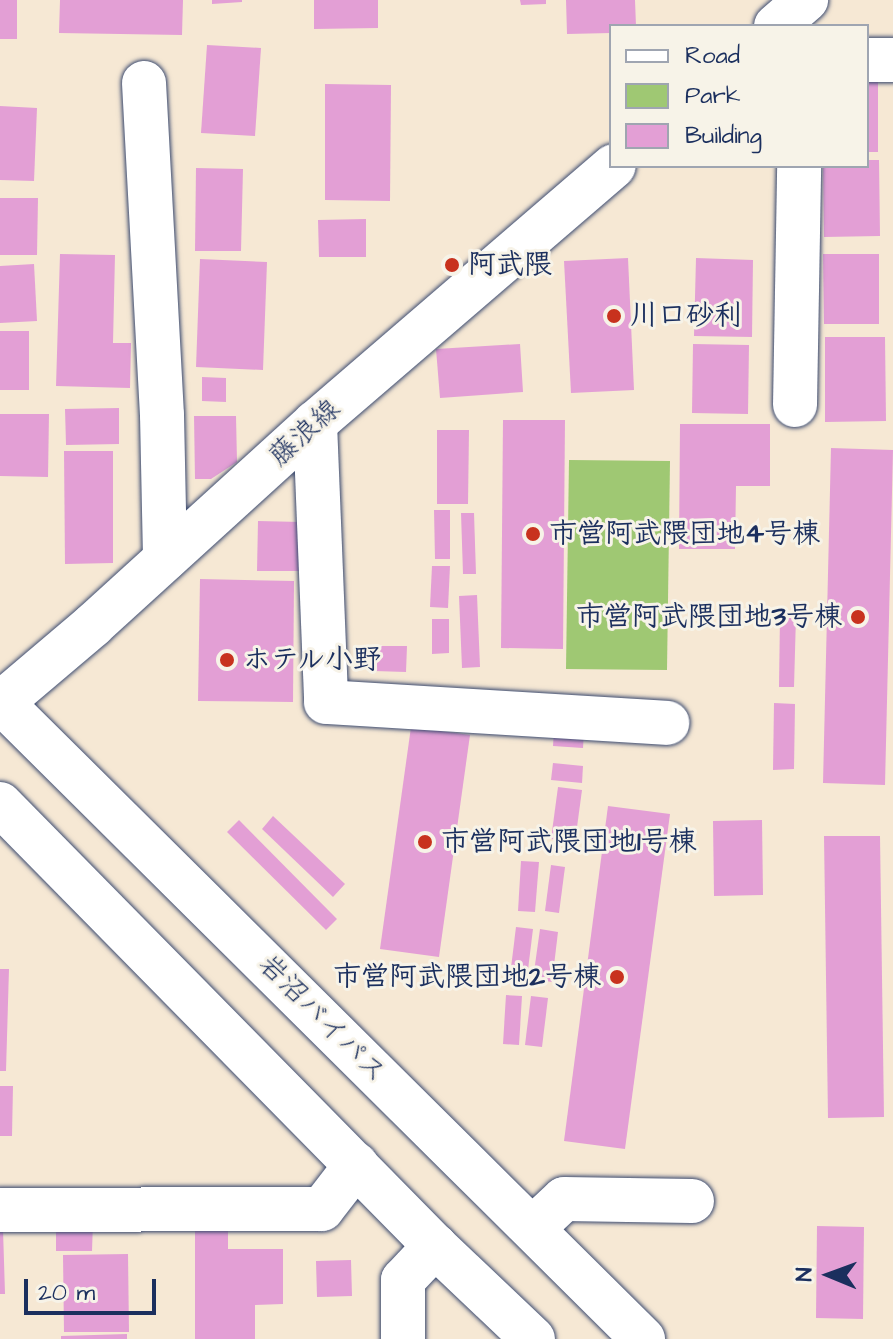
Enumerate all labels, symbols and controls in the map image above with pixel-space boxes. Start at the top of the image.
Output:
legend [609,24,869,168]
text: Road [685,39,740,73]
text: Park [685,79,741,113]
text: Building [685,119,762,153]
place label: 阿武隈 [468,248,552,282]
marker: 阿武隈 [443,256,461,274]
place label: 川口砂利 [630,299,742,333]
marker: 川口砂利 [605,307,623,325]
street label: 藤浪線 [263,392,347,474]
place label: 市営阿武隈団地4号棟 [549,517,820,551]
marker: 市営阿武隈団地4号棟 [524,525,542,543]
place label: 市営阿武隈団地3号棟 [576,600,842,634]
marker: 市営阿武隈団地3号棟 [849,608,867,626]
place label: ホテル小野 [243,643,383,677]
marker: ホテル小野 [218,651,236,669]
place label: 市営阿武隈団地1号棟 [441,825,697,859]
marker: 市営阿武隈団地1号棟 [416,833,434,851]
street label: 岩沼バイパス [251,948,393,1090]
place label: 市営阿武隈団地2号棟 [333,960,601,994]
marker: 市営阿武隈団地2号棟 [608,968,626,986]
north arrow [789,1235,869,1315]
scale bar [28,1263,160,1313]
text: N [789,1267,820,1282]
text: 20 m [38,1276,95,1310]

